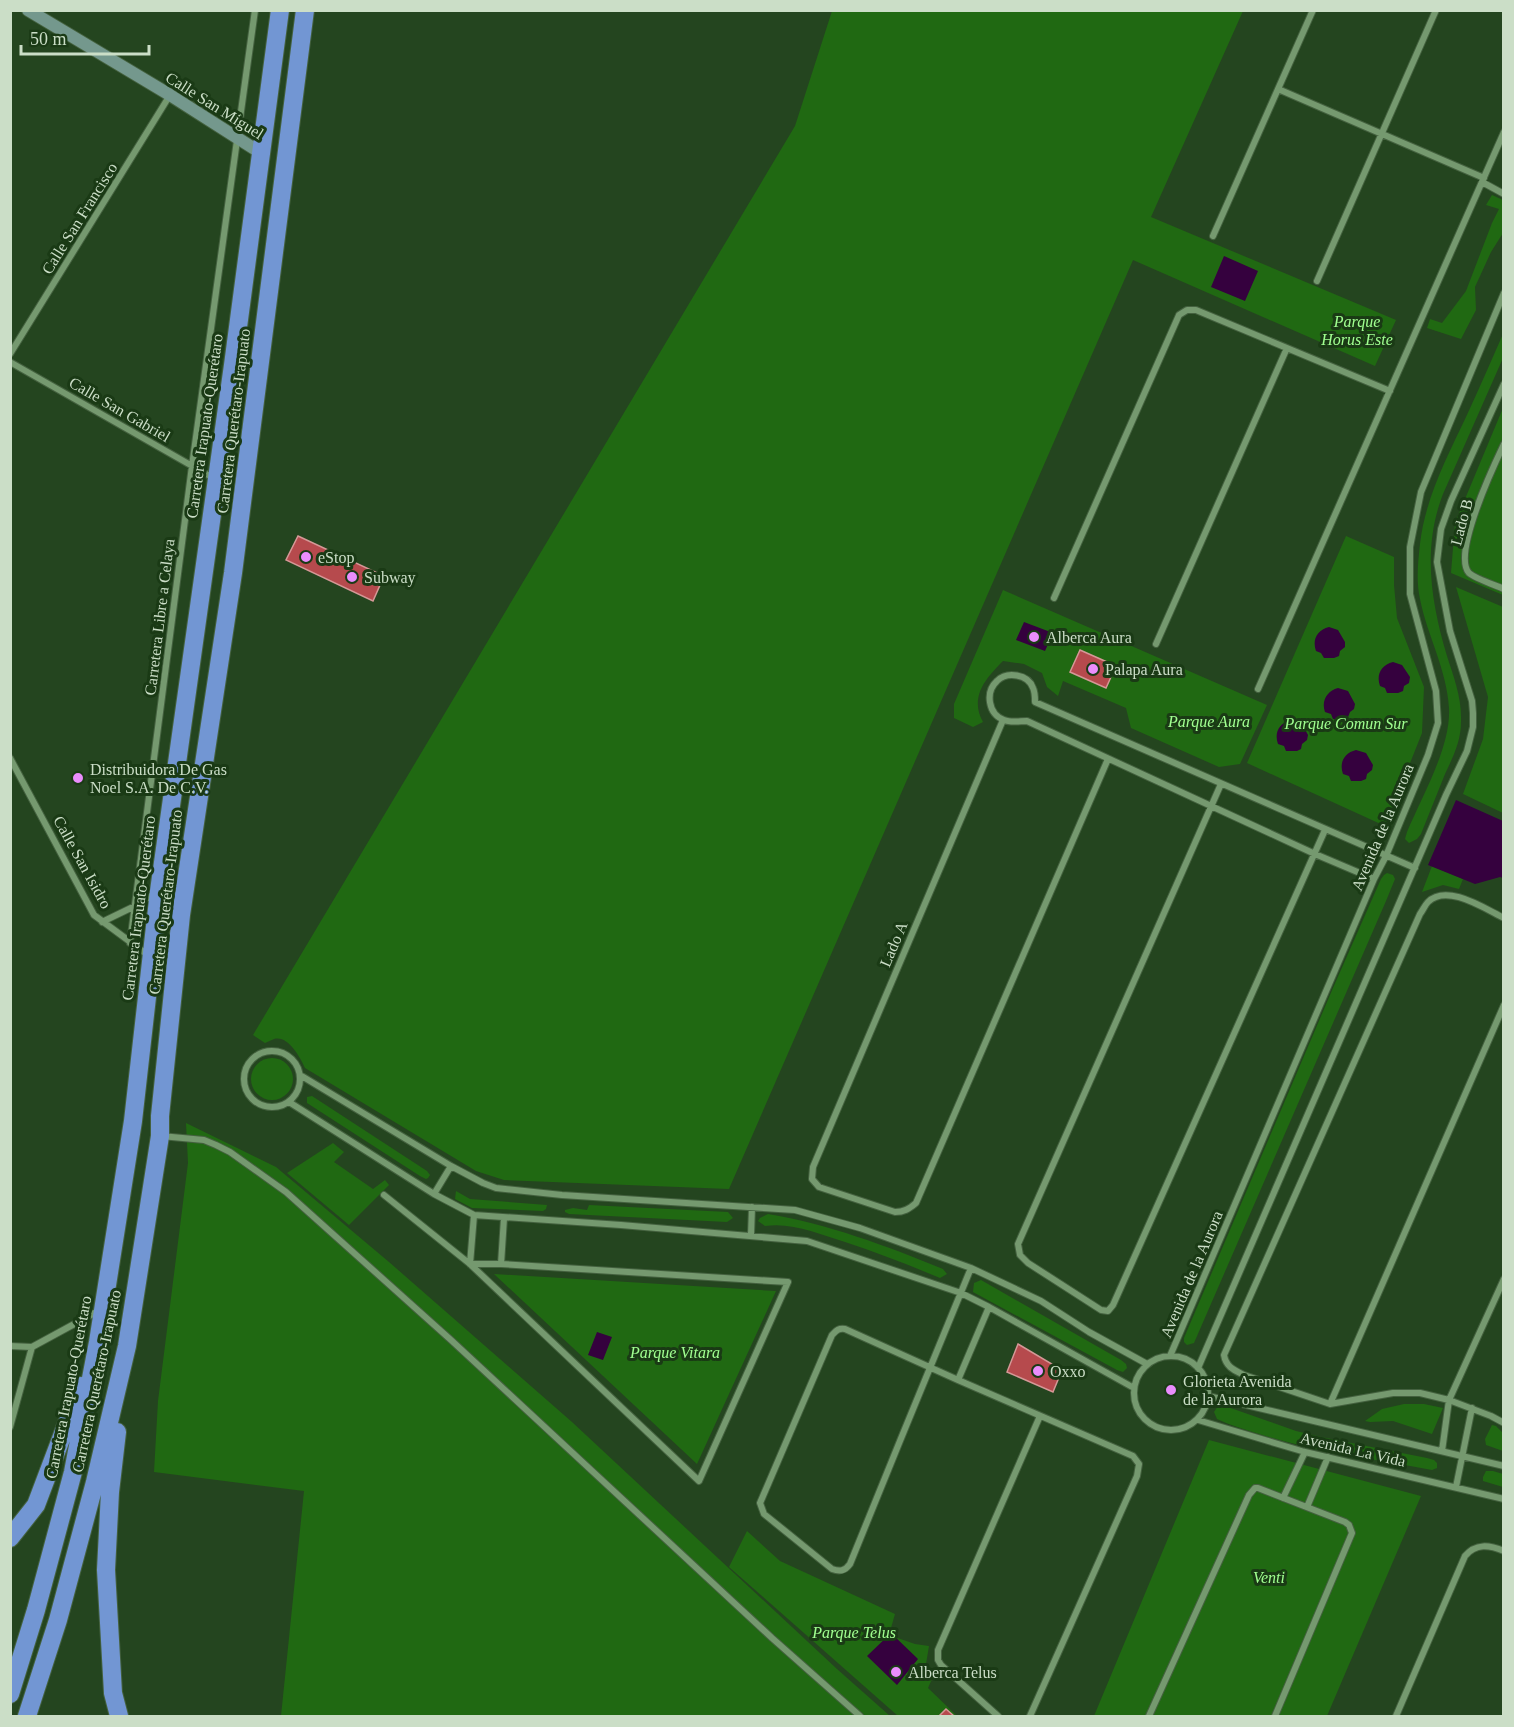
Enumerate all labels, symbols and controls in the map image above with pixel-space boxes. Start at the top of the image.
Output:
scale bar [21,18,148,56]
text: 50 m [30,29,67,49]
street label: Calle San Miguel [162,69,267,143]
street label: Calle San Francisco [38,159,121,277]
park label: Parque Horus Este [1320,313,1393,348]
street label: Carretera Querétaro-Irapuato [214,328,254,515]
street label: Carretera Irapuato-Querétaro [183,333,227,520]
street label: Calle San Gabriel [66,374,174,446]
street label: Lado B [1447,497,1476,547]
street label: Carretera Libre a Celaya [141,538,179,696]
place label: eStop [318,549,354,567]
marker: eStop [299,550,313,564]
place label: Subway [364,569,416,587]
marker: Subway [345,570,359,584]
place label: Alberca Aura [1046,629,1132,646]
marker: Alberca Aura [1027,630,1041,644]
place label: Palapa Aura [1105,661,1183,679]
marker: Palapa Aura [1086,662,1100,676]
park label: Parque Aura [1167,713,1250,731]
park label: Parque Comun Sur [1284,715,1408,733]
place label: Distribuidora De Gas Noel S.A. De C.V. [90,761,227,796]
street label: Avenida de la Aurora [1348,761,1417,893]
marker: Distribuidora De Gas Noel S.A. De C.V. [71,771,85,785]
street label: Carretera Querétaro-Irapuato [146,809,186,996]
street label: Calle San Isidro [50,813,115,911]
street label: Carretera Irapuato-Querétaro [119,815,159,1002]
street label: Lado A [876,919,911,969]
street label: Avenida de la Aurora [1157,1208,1226,1340]
street label: Carretera Querétaro-Irapuato [69,1288,125,1474]
street label: Carretera Irapuato-Querétaro [42,1294,96,1480]
park label: Parque Vitara [629,1344,720,1362]
place label: Oxxo [1050,1363,1086,1380]
marker: Oxxo [1031,1364,1045,1378]
place label: Glorieta Avenida de la Aurora [1183,1373,1292,1408]
marker: Glorieta Avenida de la Aurora [1164,1383,1178,1397]
street label: Avenida La Vida [1298,1429,1407,1470]
park label: Venti [1253,1569,1285,1586]
park label: Parque Telus [811,1624,896,1642]
place label: Alberca Telus [908,1664,997,1681]
marker: Alberca Telus [889,1665,903,1679]

